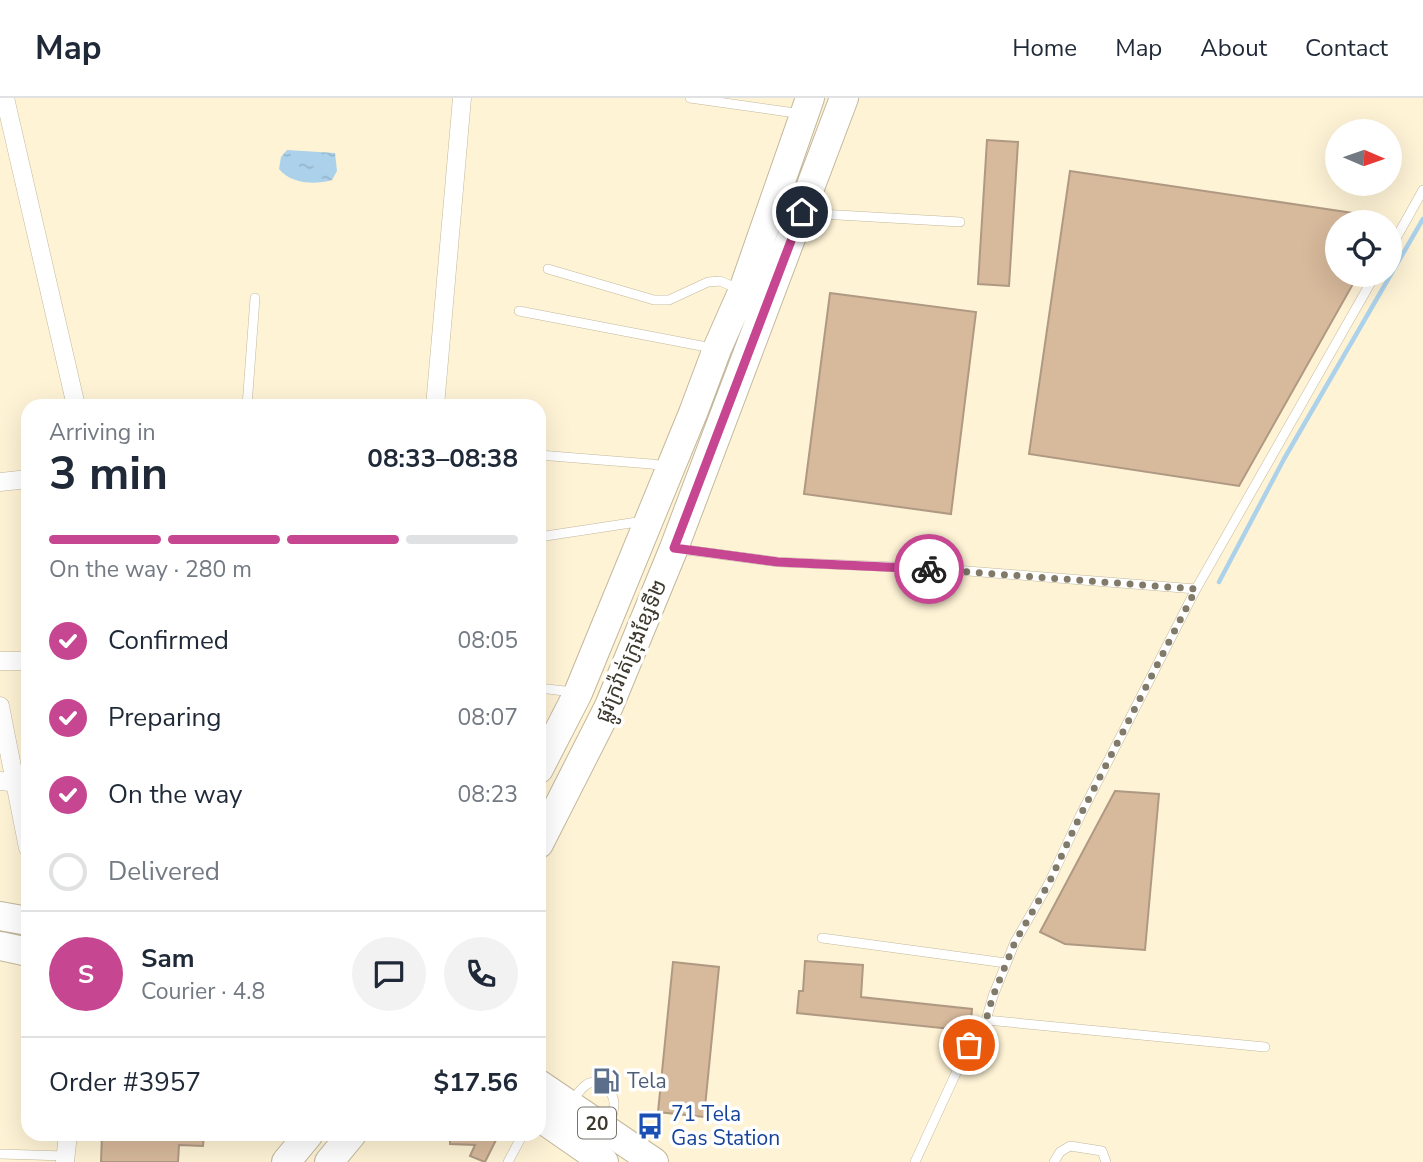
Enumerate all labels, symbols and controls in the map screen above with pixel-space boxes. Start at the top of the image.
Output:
text: Map [35,26,102,71]
text: Home [1012,32,1077,64]
text: Map [1115,32,1162,64]
text: About [1200,32,1267,64]
text: Contact [1305,32,1388,64]
north arrow [1325,119,1402,196]
map controls [1325,119,1402,287]
pin [772,182,832,242]
icon: home [783,193,821,231]
button: locate [1325,210,1402,287]
text: Arriving in [49,417,156,448]
text: 08:33–08:38 [367,441,518,476]
text: 3 min [49,442,168,505]
courier [894,534,964,604]
icon: bike [910,550,948,588]
text: On the way · 280 m [49,554,252,585]
street label: ផ្លូវក្រវ៉ាត់ក្រុងខ្សែទី២ [588,575,679,729]
icon: check [49,622,87,660]
text: Confirmed [108,623,229,658]
text: 08:05 [458,625,518,656]
icon: check [49,699,87,737]
text: Preparing [108,700,221,735]
text: 08:07 [458,702,518,733]
icon: check [49,776,87,814]
text: On the way [108,777,242,812]
text: 08:23 [458,779,518,810]
text: Delivered [108,854,220,889]
button: chat [352,937,426,1011]
button: phone [444,937,518,1011]
text: Sam [141,941,194,976]
text: S [78,957,94,992]
text: Courier · 4.8 [141,976,265,1007]
pin [939,1015,999,1075]
icon: bag [950,1026,988,1064]
text: Order #3957 [49,1065,201,1100]
text: $17.56 [434,1065,518,1100]
fuel station icon: Tela [591,1066,621,1096]
place label: Tela [627,1067,667,1095]
place label: 71 Tela Gas Station [671,1100,780,1152]
road number: 20 [578,1107,616,1138]
bus stop icon: 71 Tela Gas Station [635,1111,665,1141]

